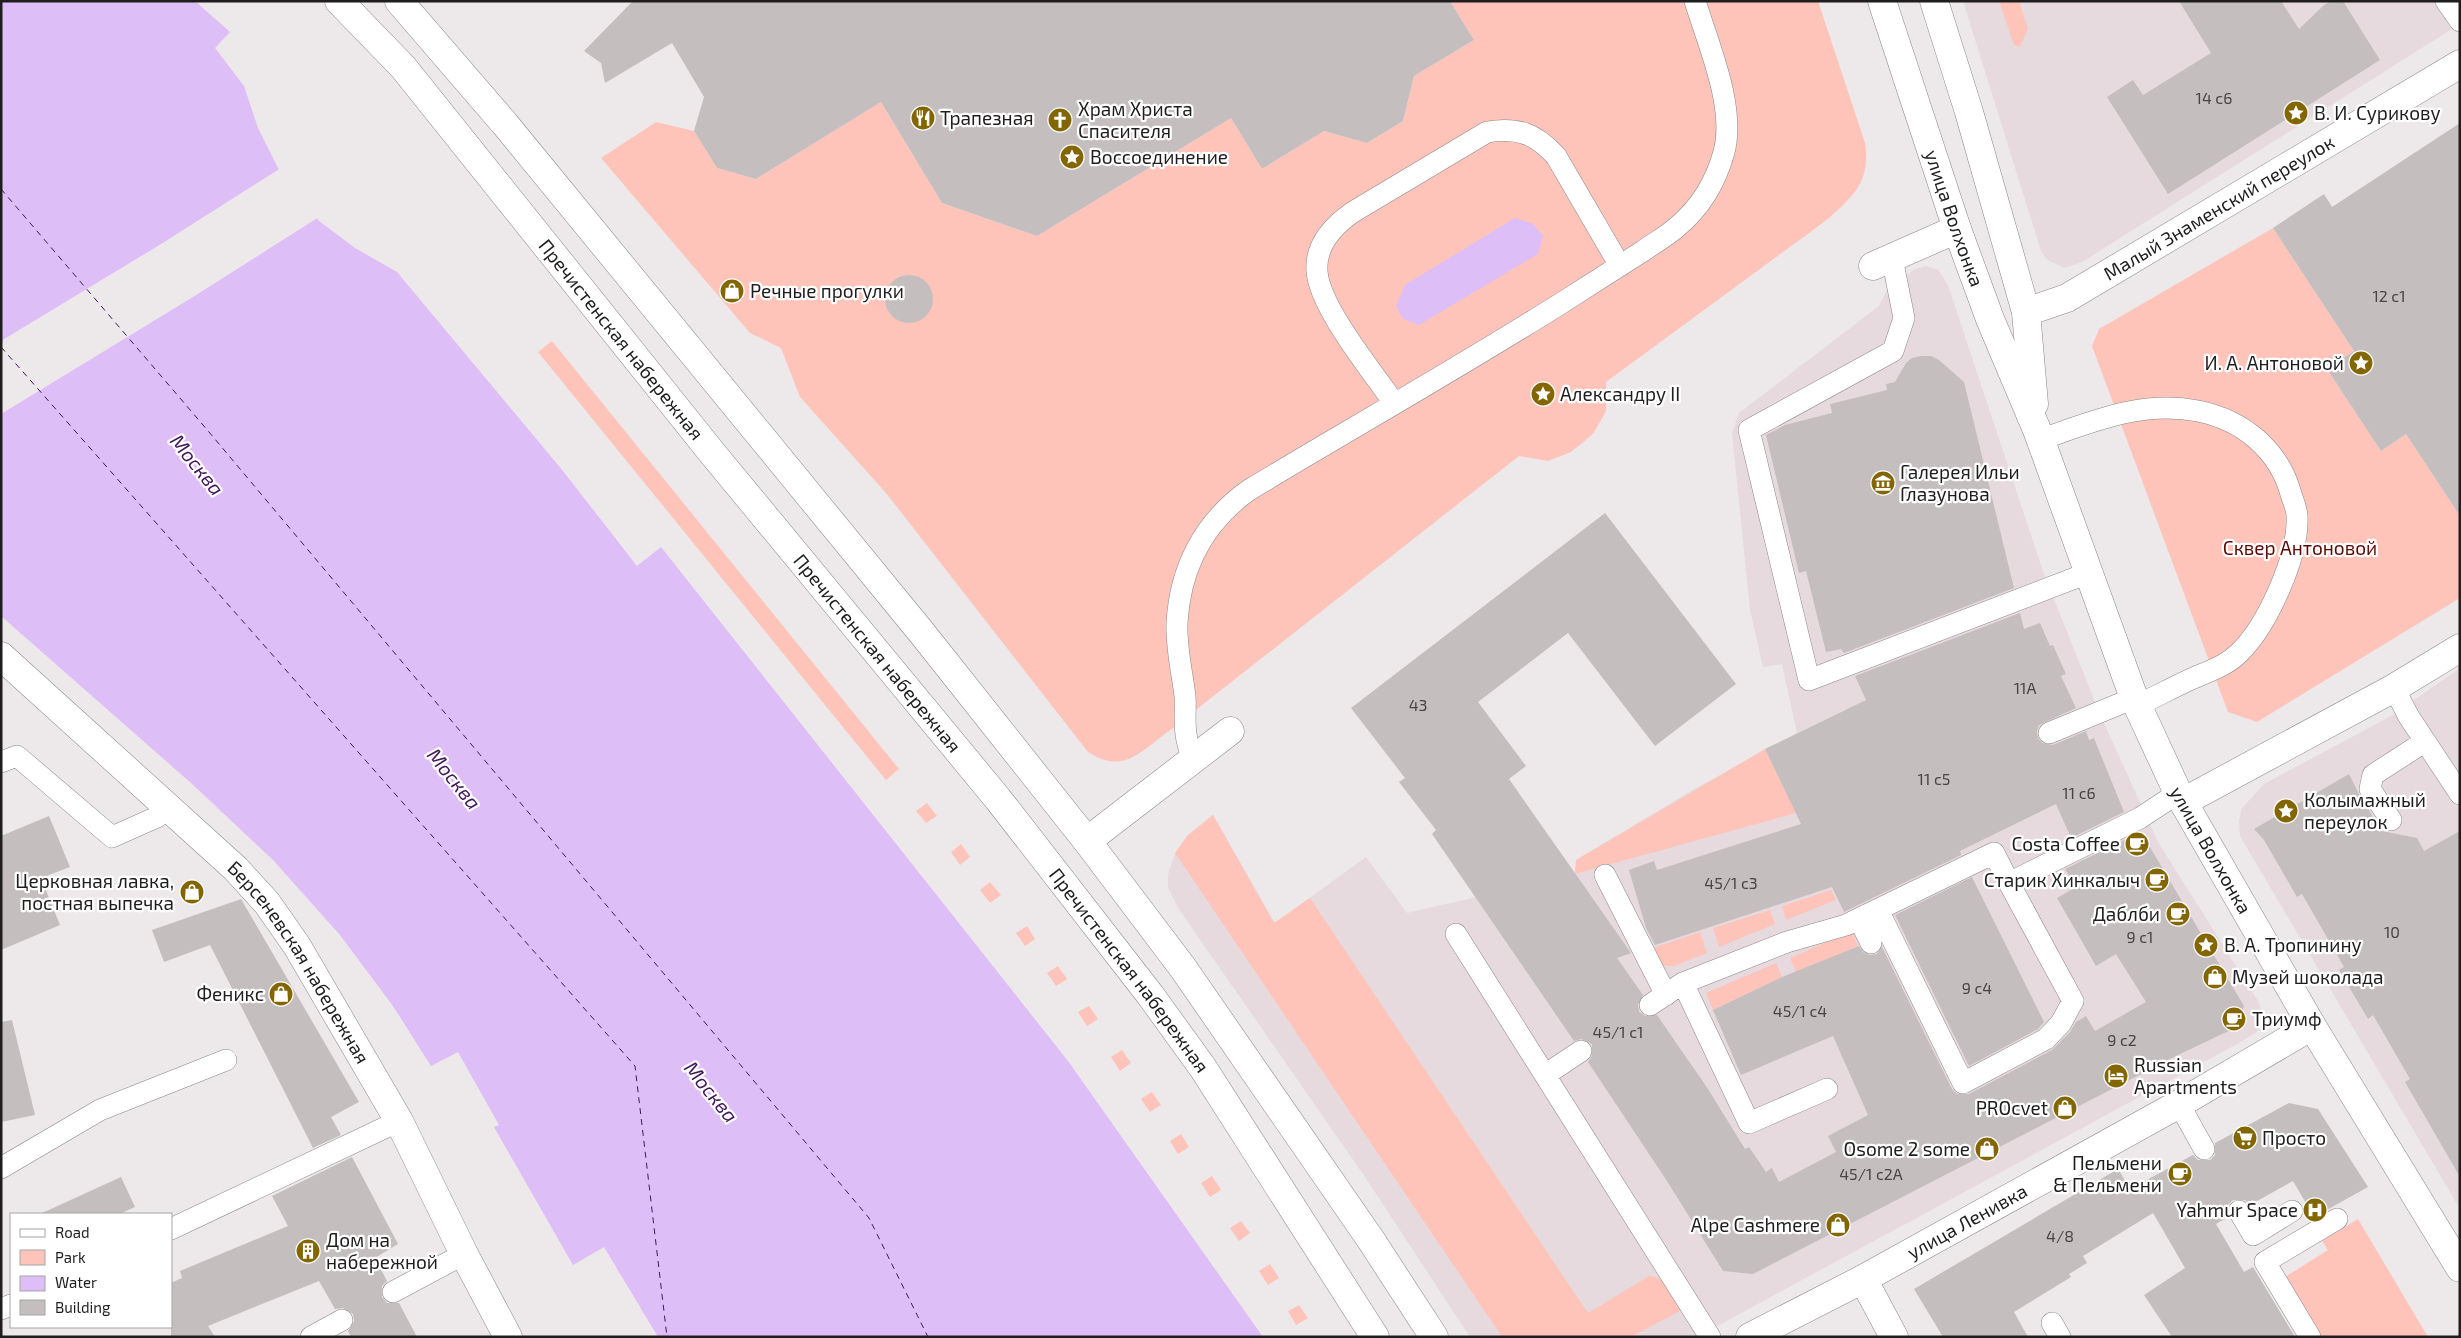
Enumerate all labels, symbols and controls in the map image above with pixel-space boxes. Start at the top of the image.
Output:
house number: 14 с6 [2196,88,2232,107]
place label: Храм Христа Спасителя [1078,97,1193,142]
place icon: В. И. Сурикову [2283,100,2309,126]
place label: В. И. Сурикову [2314,101,2441,125]
restaurant icon: Трапезная [910,105,936,131]
place label: Трапезная [940,106,1033,129]
church icon: Храм Христа Спасителя [1047,107,1073,133]
street label: Малый Знаменский переулок [2099,130,2338,285]
place icon: Воссоединение [1059,144,1085,170]
place label: Воссоединение [1090,145,1228,168]
street label: улица Волхонка [1920,147,1989,290]
street label: Пречистенская набережная [534,234,709,444]
shop icon: Речные прогулки [719,278,745,304]
place label: Речные прогулки [750,279,904,303]
house number: 12 с1 [2372,286,2406,305]
place icon: И. А. Антоновой [2348,350,2374,376]
place label: И. А. Антоновой [2205,351,2344,374]
place icon: Александру II [1530,381,1556,407]
place label: Александру II [1560,382,1680,406]
water label: Москва [166,429,230,500]
place label: Галерея Ильи Глазунова [1900,460,2020,506]
museum icon: Галерея Ильи Глазунова [1870,470,1896,496]
park label: Сквер Антоновой [2223,536,2377,559]
street label: Пречистенская набережная [789,549,967,757]
house number: 11А [2014,678,2036,697]
house number: 43 [1409,695,1427,714]
water label: Москва [423,743,487,814]
house number: 11 с5 [1918,769,1950,788]
house number: 11 с6 [2062,783,2096,802]
street label: улица Волхонка [2165,783,2257,918]
place label: Колымажный переулок [2304,788,2426,834]
place icon: Колымажный переулок [2273,798,2299,824]
cafe icon: Costa Coffee [2124,831,2150,857]
place label: Costa Coffee [2011,832,2120,855]
street label: Берсеневская набережная [223,855,375,1067]
street label: Пречистенская набережная [1045,863,1214,1077]
cafe icon: Старик Хинкалыч [2144,867,2170,893]
place label: Старик Хинкалыч [1984,868,2140,891]
place label: Церковная лавка, постная выпечка [15,869,174,914]
house number: 45/1 с3 [1704,873,1758,892]
shop icon: Церковная лавка, постная выпечка [179,879,205,905]
cafe icon: Даблби [2165,901,2191,927]
place label: Даблби [2093,902,2160,925]
house number: 10 [2384,922,2400,941]
house number: 9 с1 [2127,927,2153,946]
place icon: В. А. Тропинину [2193,932,2219,958]
place label: В. А. Тропинину [2224,933,2362,957]
shop icon: Музей шоколада [2202,964,2228,990]
place label: Музей шоколада [2232,965,2384,989]
house number: 9 с4 [1962,978,1992,997]
shop icon: Феникс [268,981,294,1007]
place label: Феникс [196,982,264,1005]
house number: 45/1 с4 [1773,1001,1827,1020]
cafe icon: Триумф [2221,1006,2247,1032]
place label: Триумф [2252,1007,2322,1031]
house number: 45/1 с1 [1593,1022,1643,1041]
house number: 9 с2 [2107,1030,2137,1049]
place label: Russian Apartments [2134,1053,2237,1098]
water label: Москва [680,1056,744,1127]
hotel icon: Russian Apartments [2103,1063,2129,1089]
shop icon: PROcvet [2052,1095,2078,1121]
place label: PROcvet [1976,1096,2048,1119]
supermarket icon: Просто [2232,1125,2258,1151]
place label: Просто [2262,1126,2326,1149]
shop icon: Osome 2 some [1974,1136,2000,1162]
place label: Osome 2 some [1844,1137,1970,1160]
place label: Пельмени & Пельмени [2053,1151,2162,1196]
cafe icon: Пельмени & Пельмени [2167,1161,2193,1187]
house number: 45/1 с2А [1839,1164,1903,1183]
street label: улица Ленивка [1903,1179,2031,1264]
hospital icon: Yahmur Space [2302,1197,2328,1223]
place label: Yahmur Space [2176,1198,2298,1221]
shop icon: Alpe Cashmere [1825,1212,1851,1238]
legend [10,1213,172,1328]
place label: Alpe Cashmere [1691,1213,1820,1236]
text: Road [55,1223,90,1241]
house number: 4/8 [2046,1226,2074,1245]
place label: Дом на набережной [326,1228,438,1273]
building icon: Дом на набережной [295,1238,321,1264]
text: Park [55,1248,86,1266]
text: Water [55,1273,97,1291]
text: Building [55,1298,111,1316]

